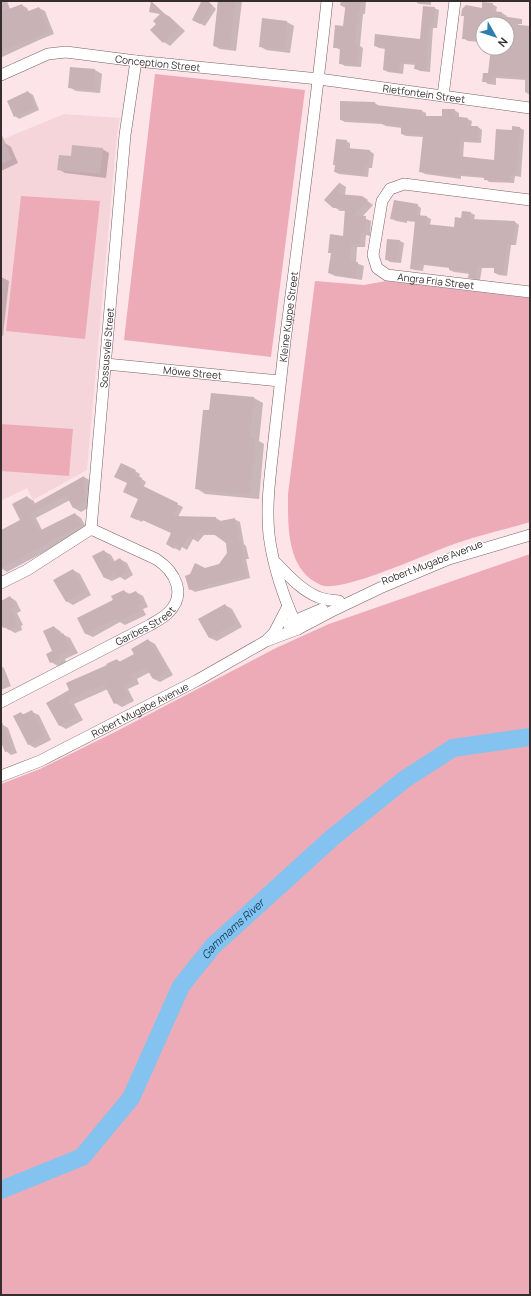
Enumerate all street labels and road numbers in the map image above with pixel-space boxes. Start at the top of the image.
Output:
street label: Conception Street [114,51,201,74]
street label: Rietfontein Street [382,81,466,106]
street label: Angra Fria Street [397,269,475,292]
street label: Kleine Kuppe Street [276,271,301,363]
street label: Sossusvlei Street [96,307,117,389]
street label: Möwe Street [163,363,223,382]
street label: Robert Mugabe Avenue [379,536,485,588]
street label: Garibes Street [113,603,178,649]
street label: Robert Mugabe Avenue [89,679,191,741]

